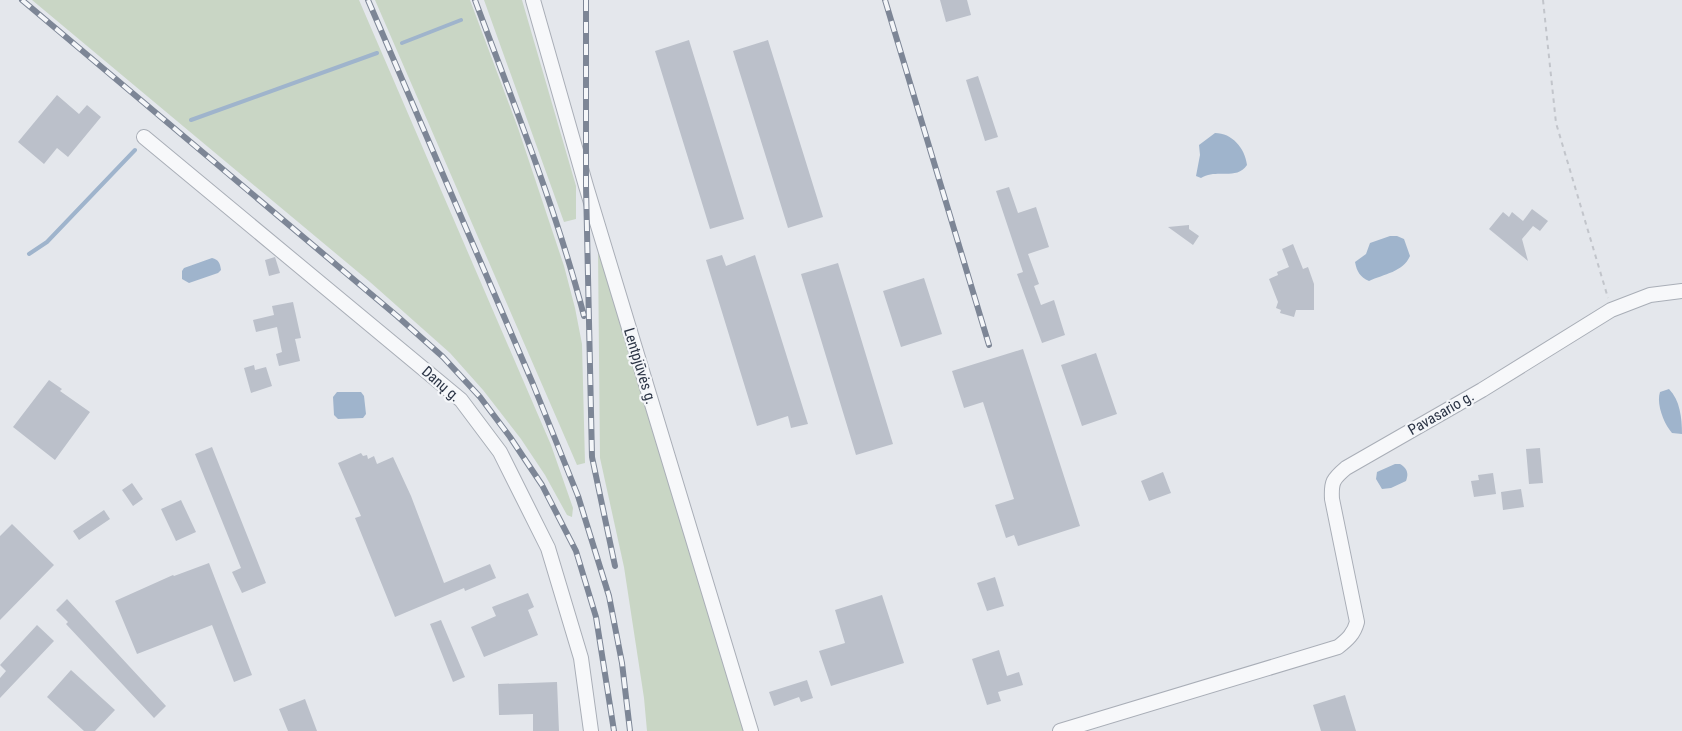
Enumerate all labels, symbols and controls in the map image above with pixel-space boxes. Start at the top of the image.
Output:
street label: Lentpjūvės g. [620,326,660,406]
street label: Danų g. [418,362,464,406]
street label: Pavasario g. [1405,387,1477,439]

